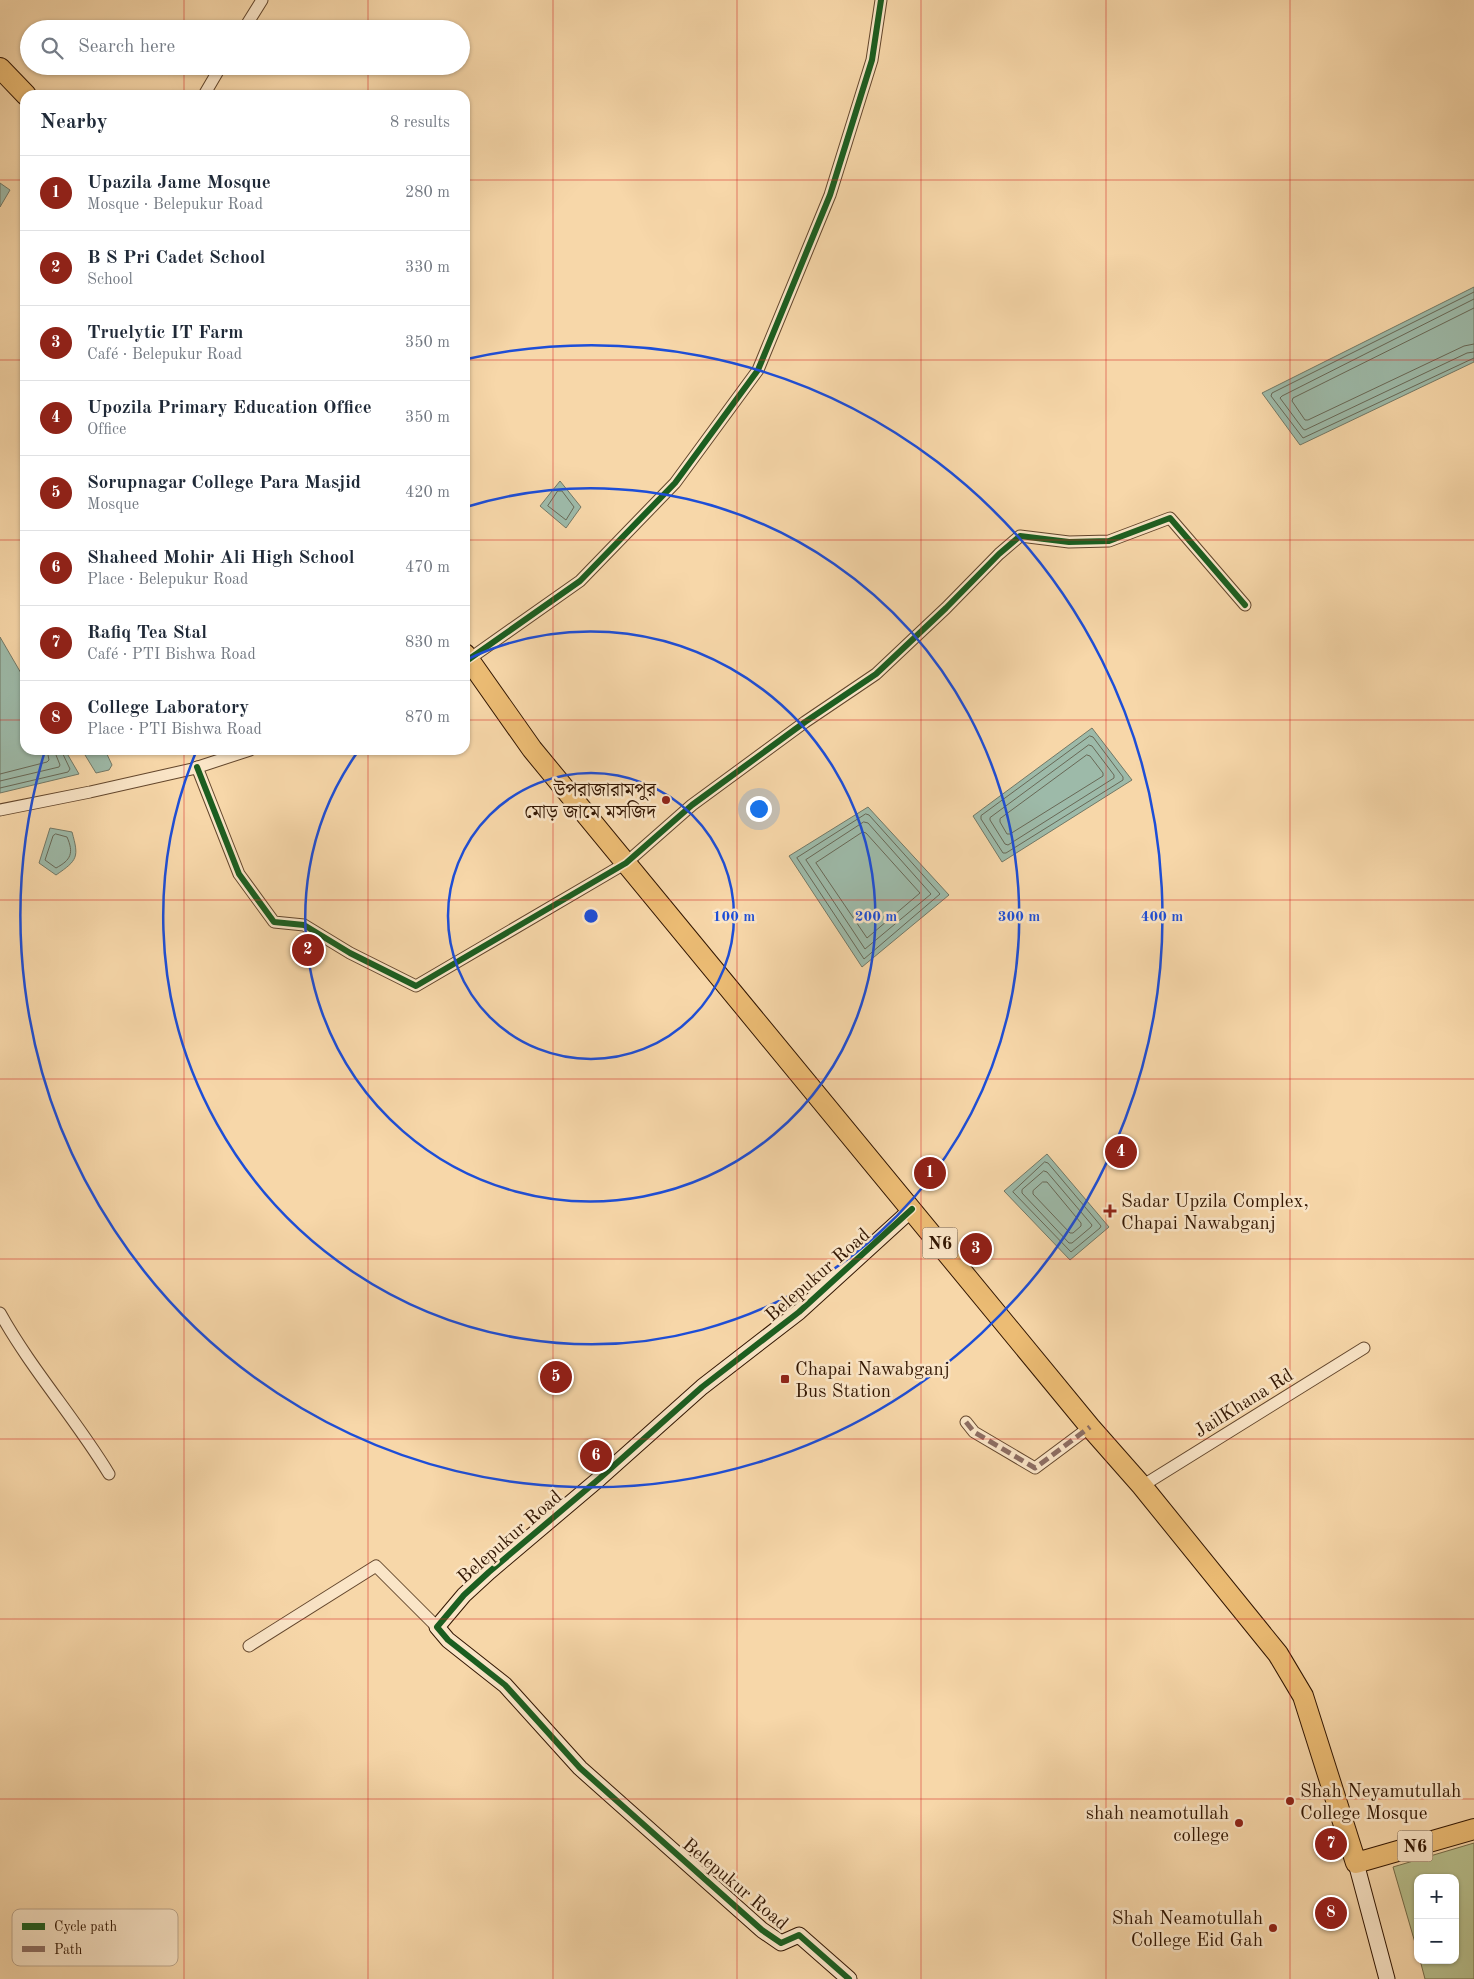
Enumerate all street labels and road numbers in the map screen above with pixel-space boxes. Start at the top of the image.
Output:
street label: Belepukur Road [763,1226,874,1326]
road number: N6 [922,1228,958,1258]
street label: JailKhana Rd [1192,1366,1297,1442]
street label: Belepukur Road [455,1488,566,1588]
road number: N6 [1398,1830,1432,1862]
street label: Belepukur Road [678,1835,791,1934]

